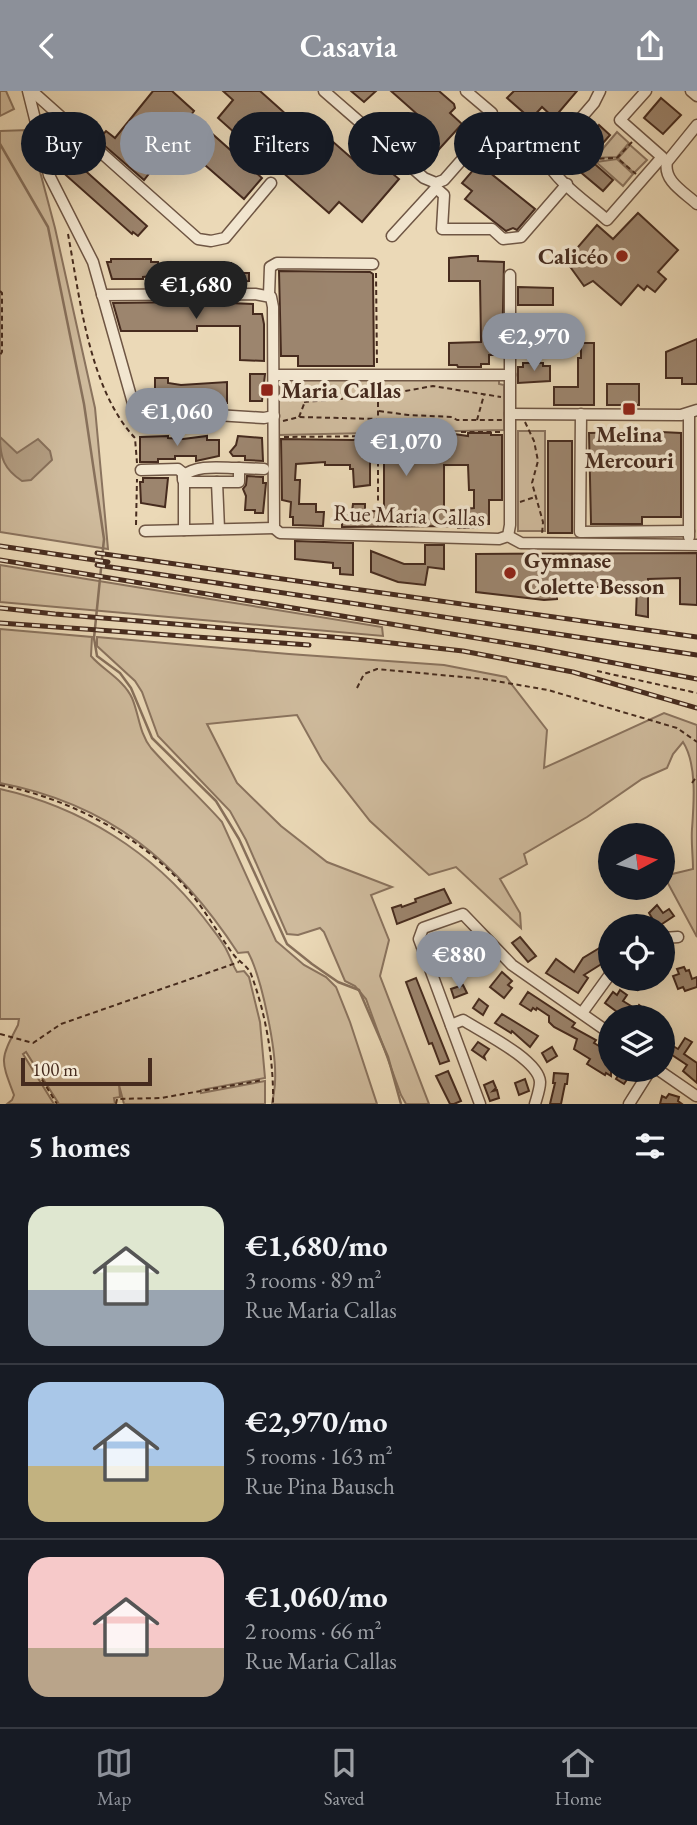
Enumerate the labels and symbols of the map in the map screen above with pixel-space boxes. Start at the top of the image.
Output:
place label: Calicéo [538,241,608,271]
marker: Calicéo [614,248,630,264]
pin: €1,680 [139,261,253,321]
pin: €2,970 [477,313,591,373]
place label: Maria Callas [281,375,401,405]
marker: Maria Callas [259,382,275,398]
pin: €1,060 [120,389,234,448]
marker: Melina Mercouri [621,401,637,417]
pin: €1,070 [349,419,463,478]
place label: Melina Mercouri [584,419,674,475]
street label: Rue Maria Callas [333,497,485,533]
place label: Gymnase Colette Besson [524,545,665,601]
marker: Gymnase Colette Besson [502,565,518,581]
north arrow [598,823,676,899]
pin: €880 [418,932,500,991]
scale bar [21,1055,152,1087]

